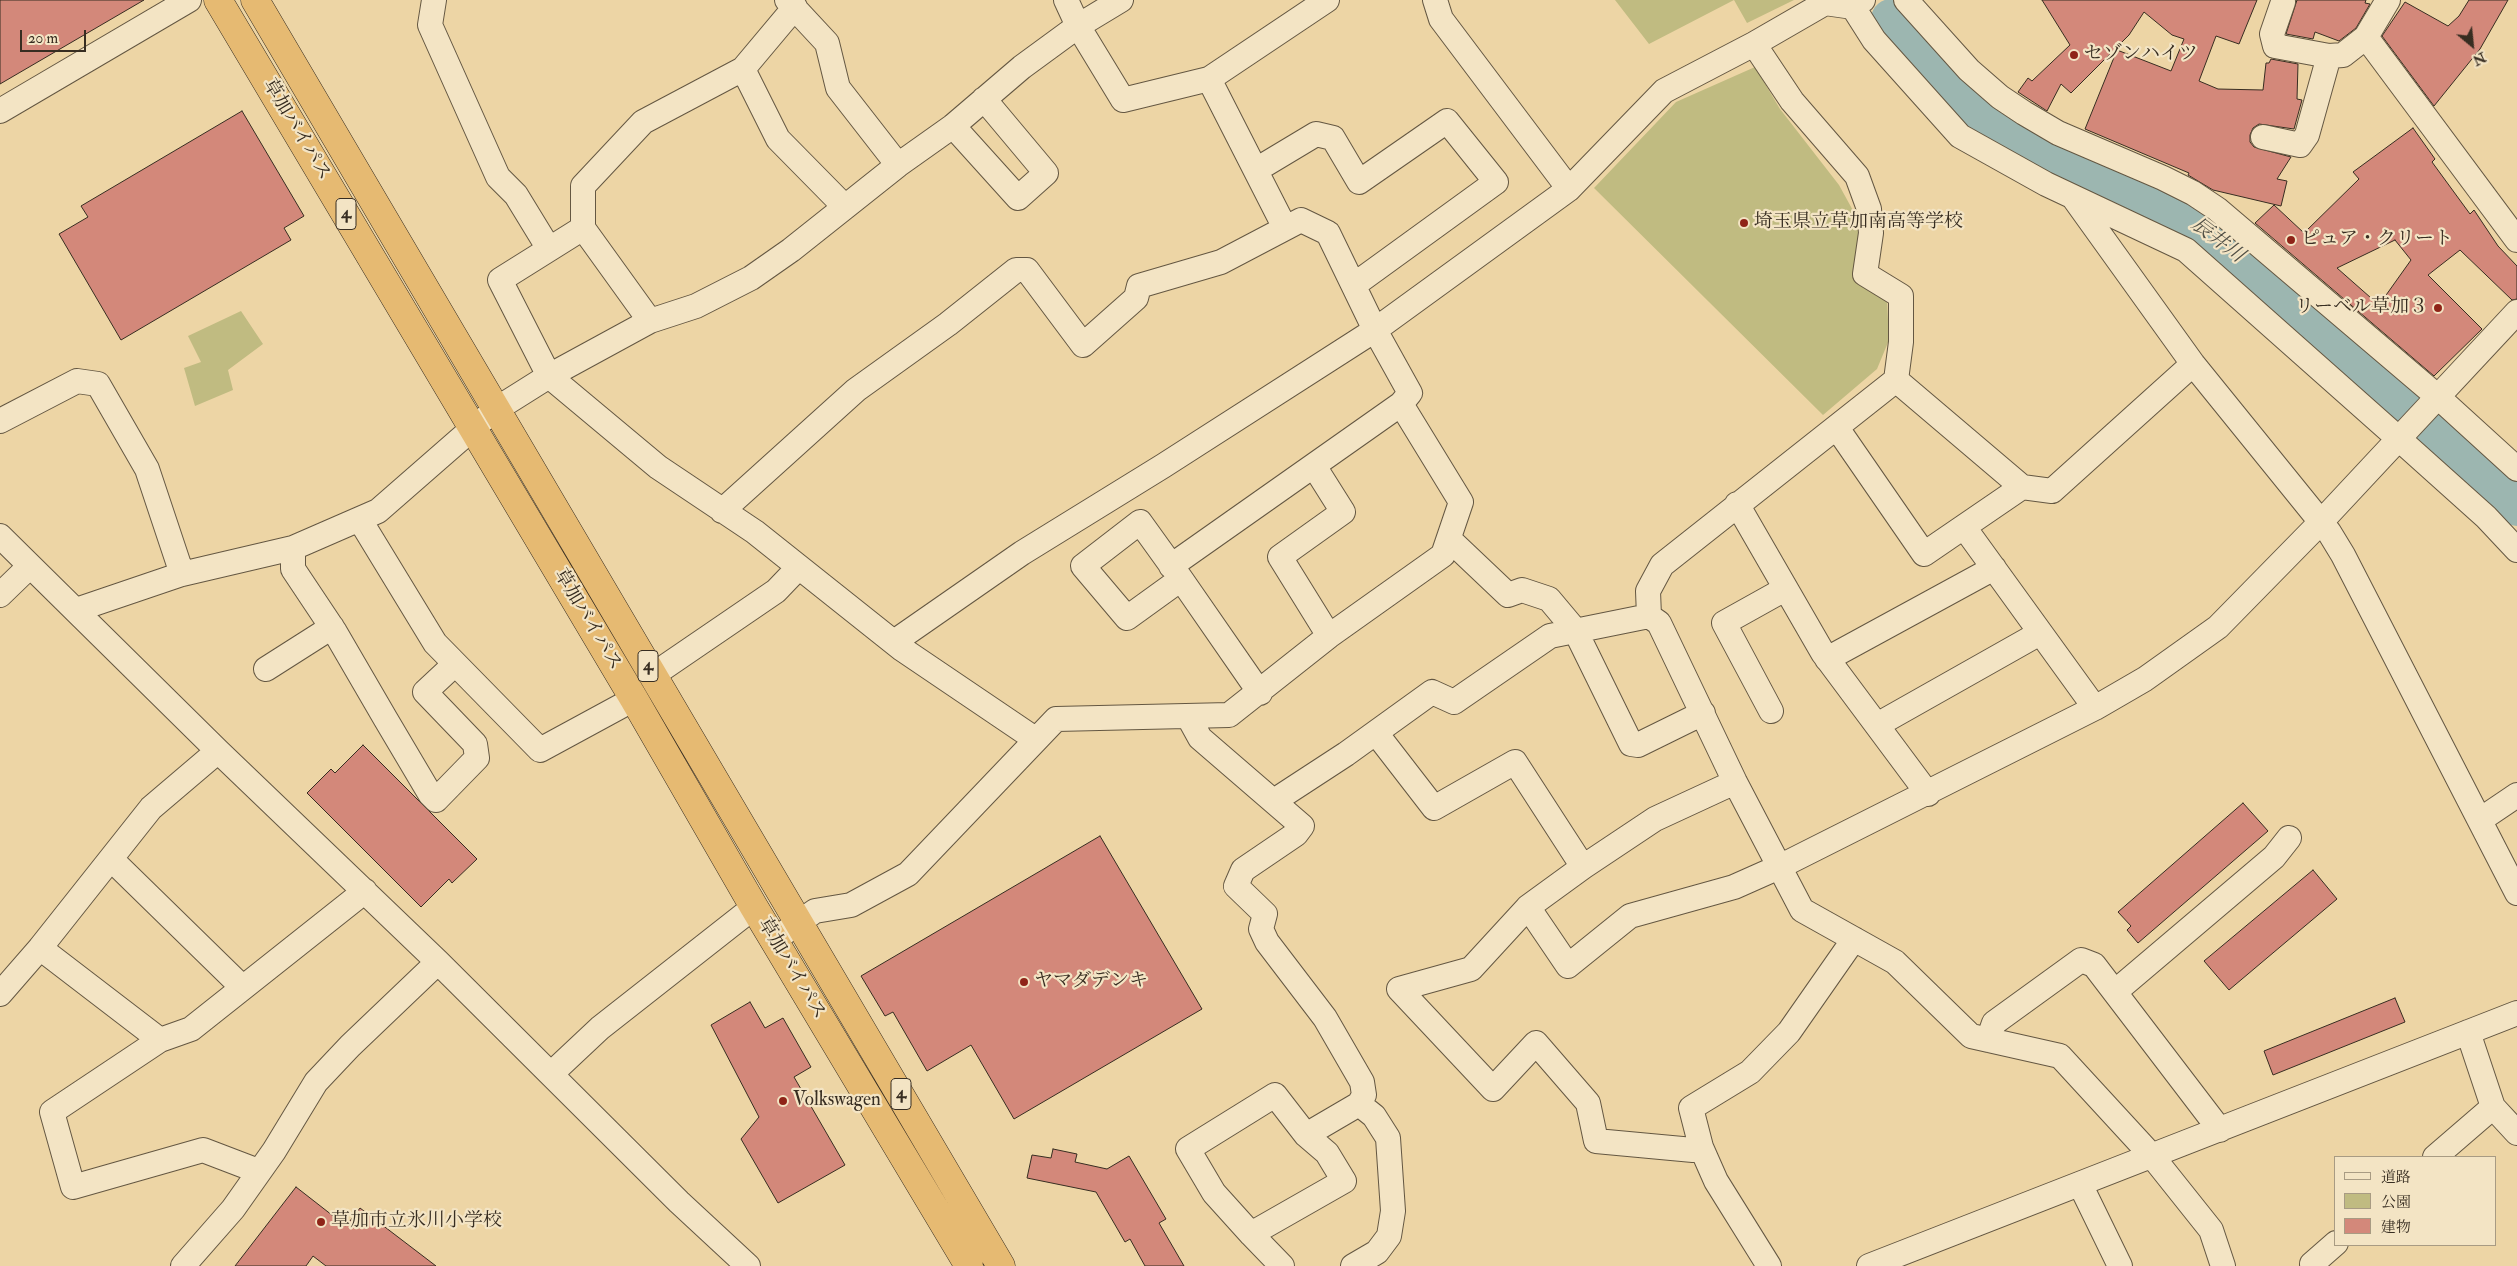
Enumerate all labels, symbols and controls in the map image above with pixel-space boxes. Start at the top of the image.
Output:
scale bar [22,20,89,52]
north arrow [2447,20,2497,70]
text: 20 m [28,29,58,48]
place label: セゾンハイツ [2084,44,2198,66]
text: N [2470,48,2489,69]
marker: セゾンハイツ [2068,49,2080,61]
street label: 草加バイパス [257,75,335,185]
road number: 4 [336,198,356,230]
place label: 埼玉県立草加南高等学校 [1754,212,1963,234]
water label: 辰井川 [2186,213,2248,269]
marker: 埼玉県立草加南高等学校 [1738,217,1750,229]
place label: ピュア・クリート [2301,229,2453,251]
marker: ピュア・クリート [2285,234,2297,246]
place label: リーベル草加３ [2295,297,2428,319]
marker: リーベル草加３ [2432,302,2444,314]
street label: 草加バイパス [548,565,626,675]
road number: 4 [638,650,658,681]
street label: 草加バイパス [752,914,830,1024]
place label: ヤマダデンキ [1034,971,1148,993]
marker: ヤマダデンキ [1018,976,1030,988]
road number: 4 [891,1078,911,1110]
place label: Volkswagen [793,1090,881,1112]
marker: Volkswagen [777,1095,789,1107]
legend [2334,1156,2497,1246]
text: 道路 [2381,1168,2411,1187]
text: 公園 [2381,1193,2411,1212]
place label: 草加市立氷川小学校 [331,1211,502,1233]
marker: 草加市立氷川小学校 [315,1216,327,1228]
text: 建物 [2381,1218,2411,1237]

